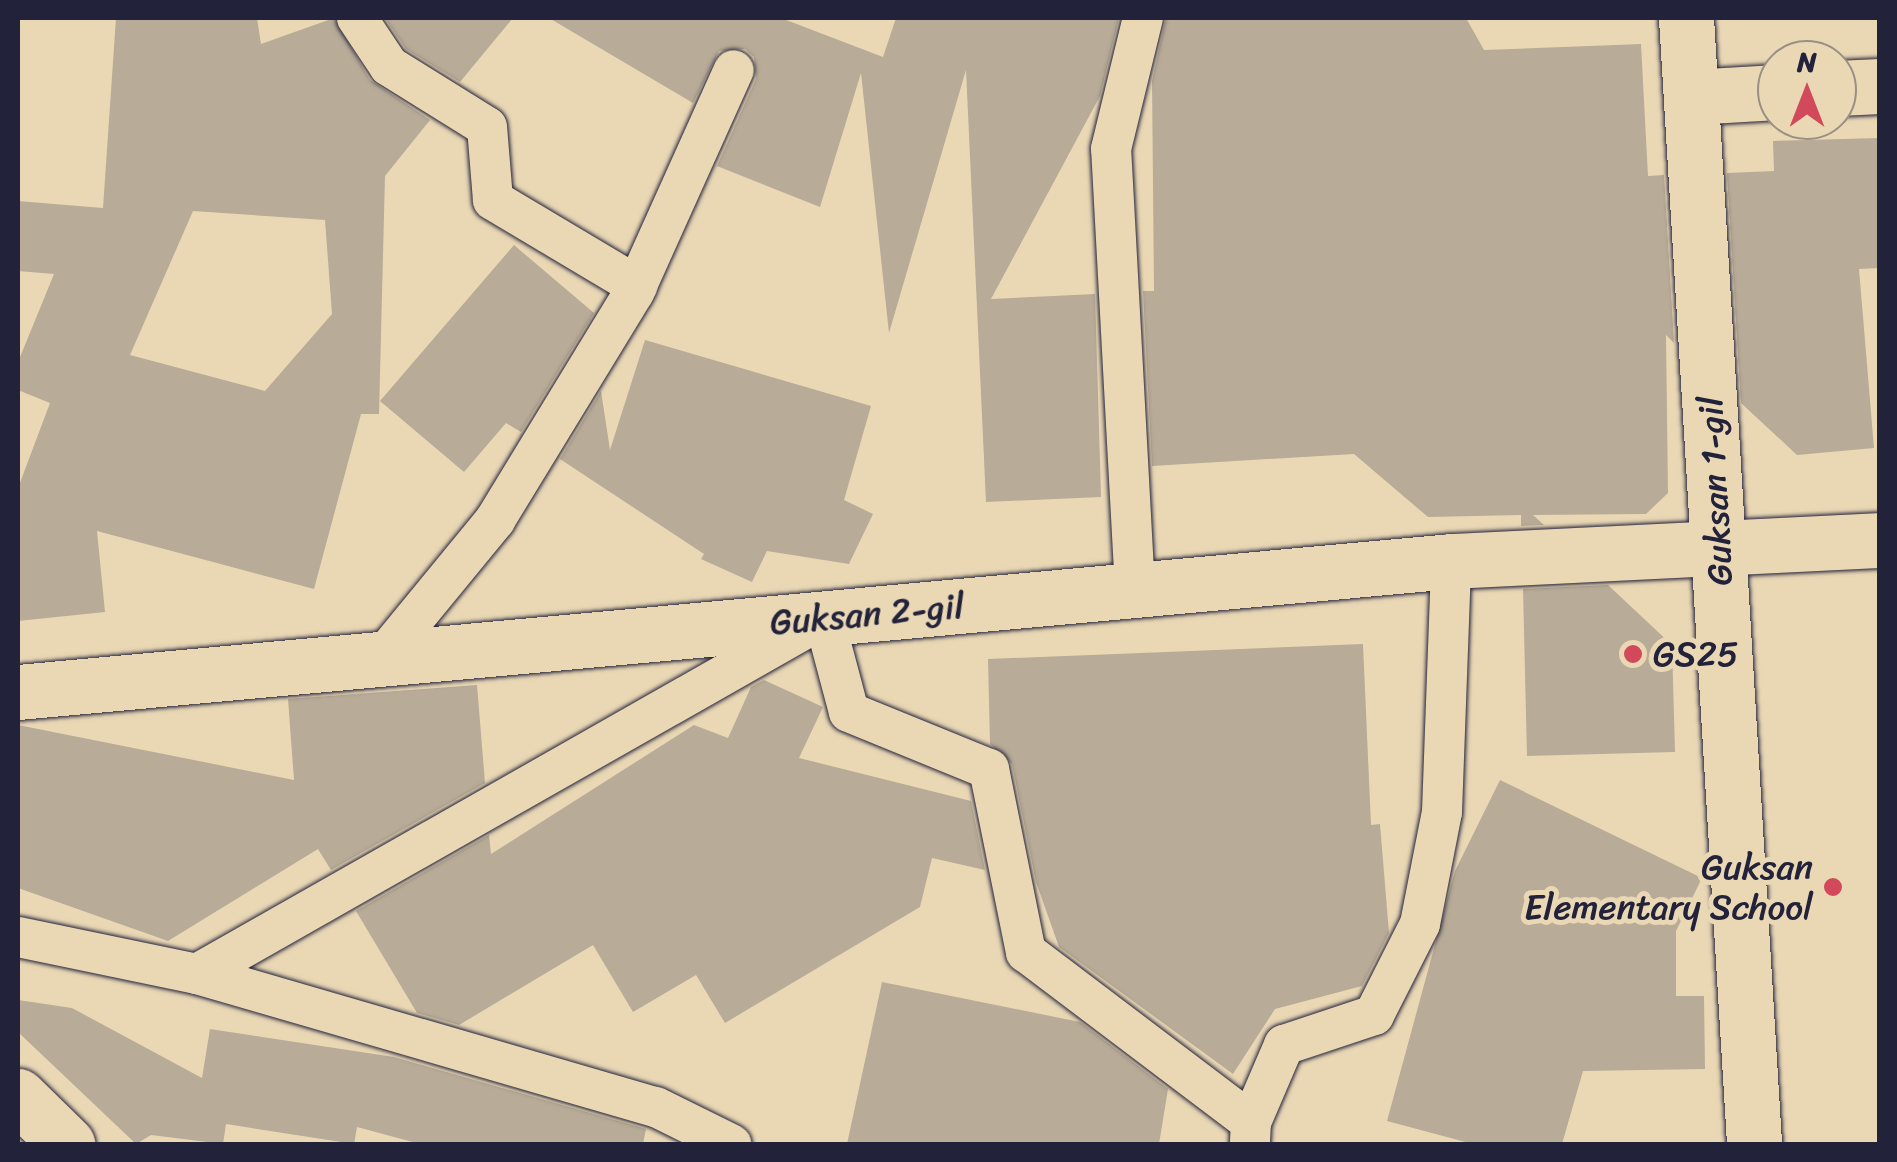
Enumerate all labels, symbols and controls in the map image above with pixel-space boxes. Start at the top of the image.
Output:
text: N [1797,37,1817,86]
north arrow [1757,40,1857,140]
street label: Guksan 1-gil [1689,395,1741,587]
street label: Guksan 2-gil [768,585,966,643]
place label: GS25 [1653,633,1738,675]
marker: GS25 [1622,643,1644,665]
place label: Guksan Elementary School [1524,846,1813,928]
marker: Guksan Elementary School [1822,876,1844,898]

